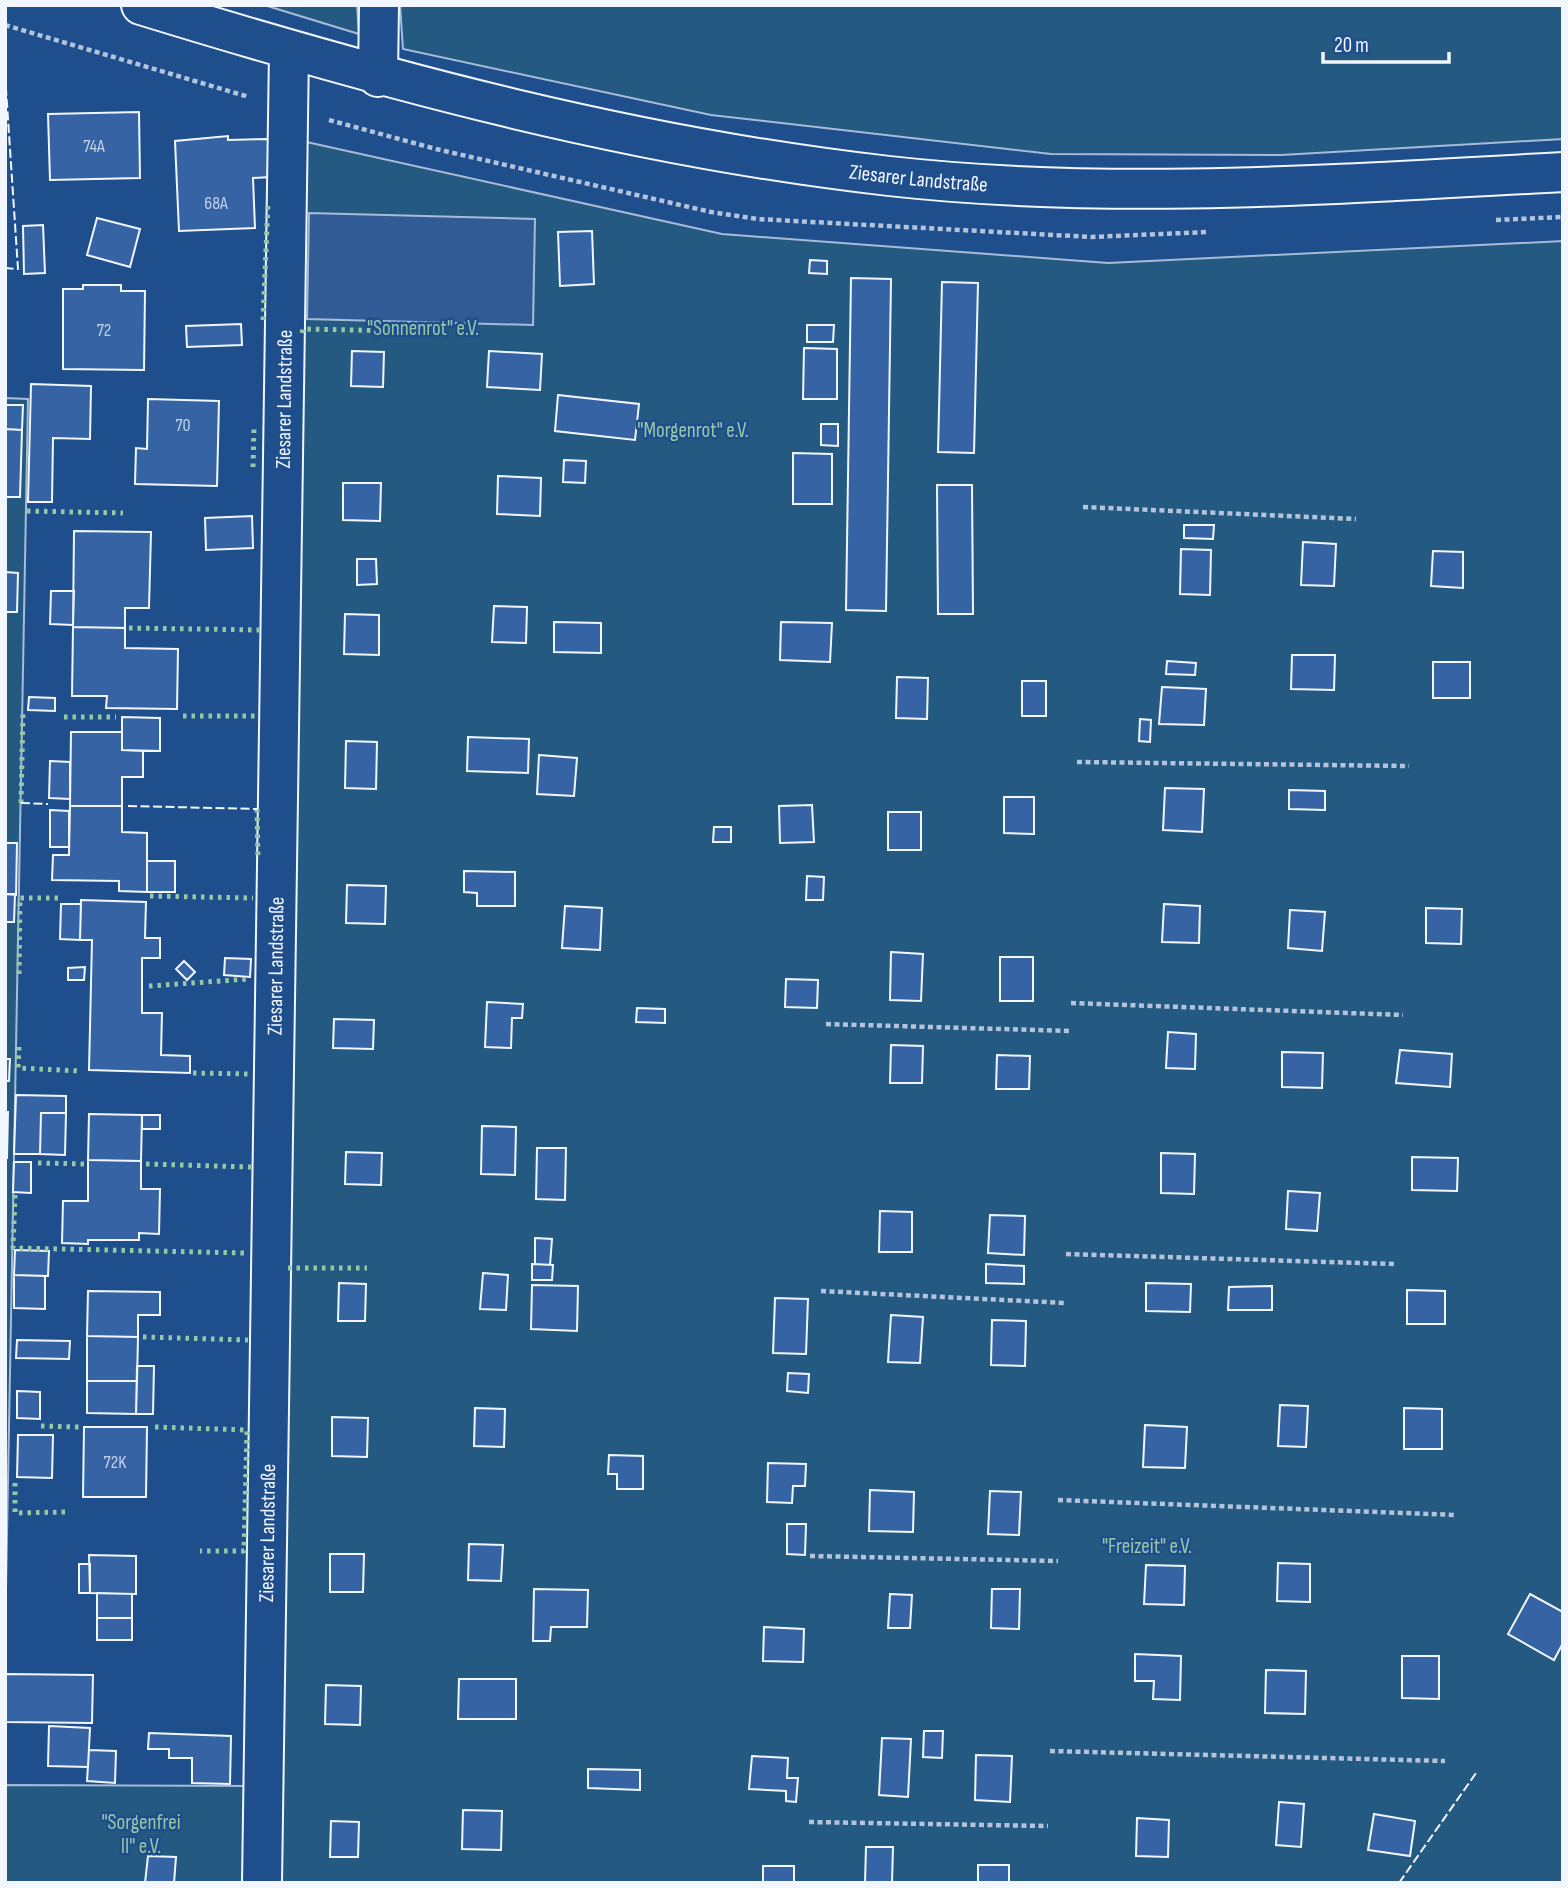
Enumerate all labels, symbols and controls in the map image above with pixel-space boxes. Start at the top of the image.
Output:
scale bar [1323,21,1449,65]
text: 20 m [1334,33,1369,58]
house number: 74A [83,136,105,157]
street label: Ziesarer Landstraße [848,159,988,197]
house number: 68A [204,193,228,214]
park label: "Sonnenrot" e.V. [367,316,479,341]
house number: 72 [97,320,111,341]
street label: Ziesarer Landstraße [271,330,298,469]
house number: 70 [175,415,191,436]
park label: "Morgenrot" e.V. [637,418,749,443]
street label: Ziesarer Landstraße [262,897,290,1036]
house number: 72K [104,1452,127,1473]
street label: Ziesarer Landstraße [254,1463,281,1603]
park label: "Freizeit" e.V. [1102,1534,1192,1559]
park label: "Sorgenfrei II" e.V. [101,1810,181,1859]

